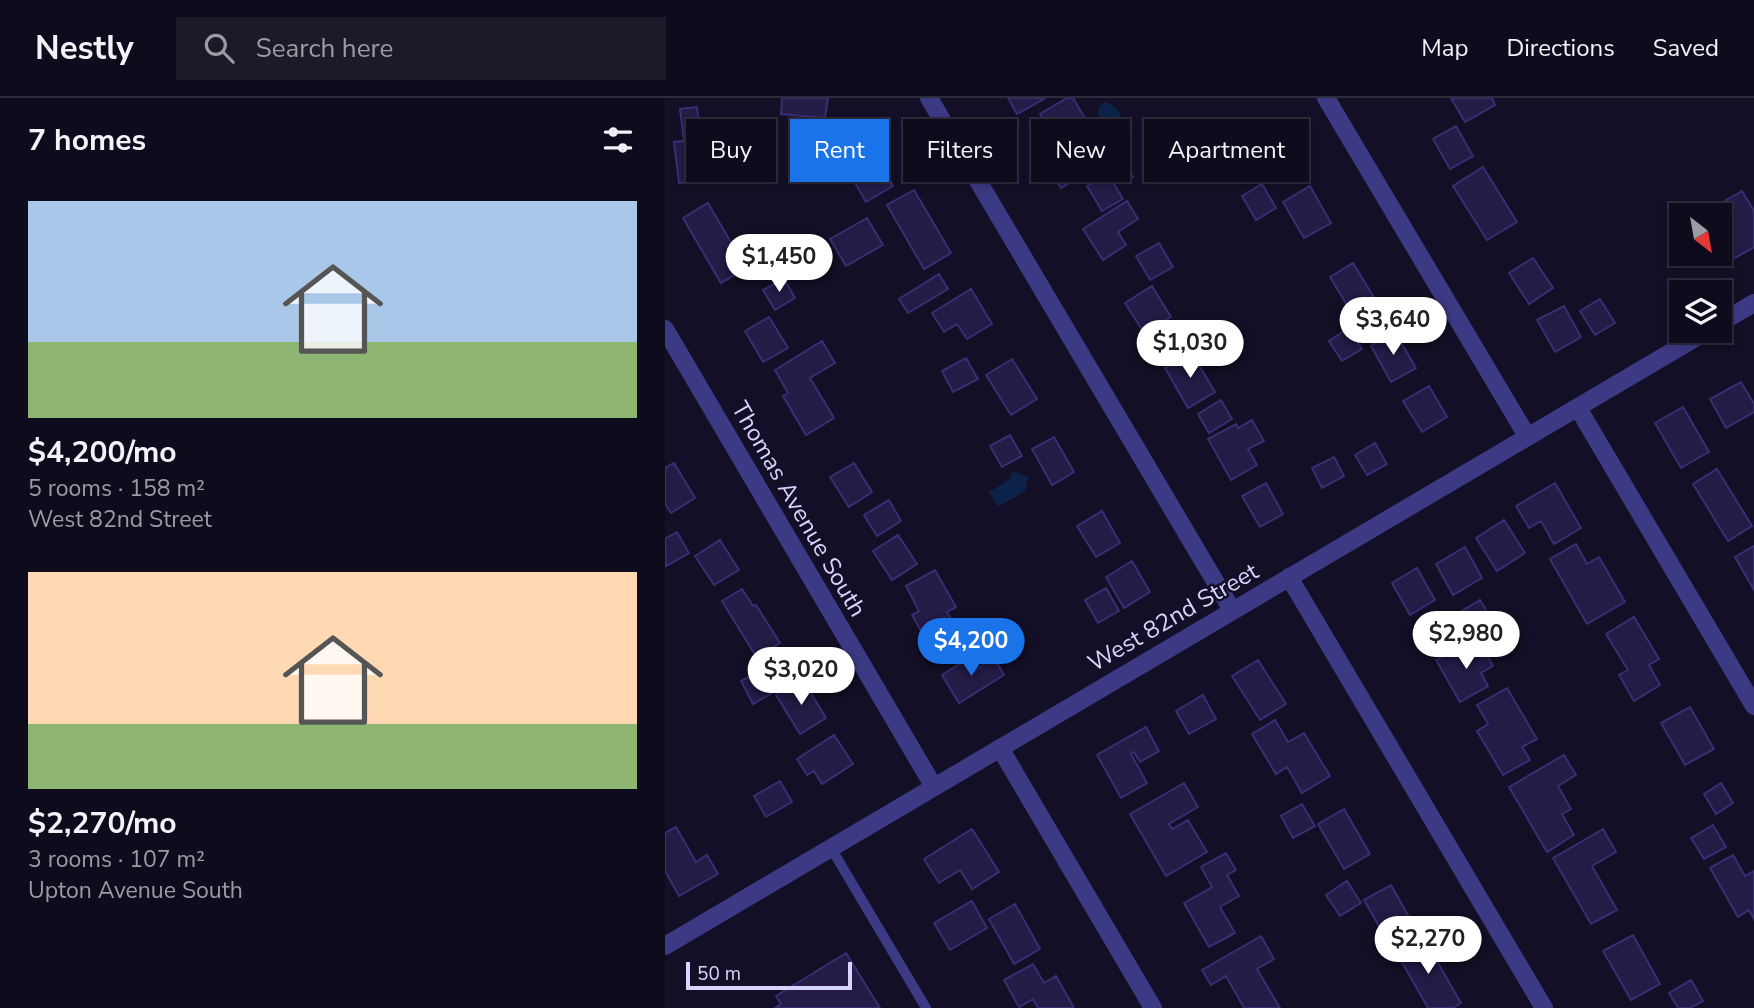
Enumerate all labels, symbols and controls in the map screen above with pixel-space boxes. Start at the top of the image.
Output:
search box [176,17,666,80]
text: Nestly [35,26,134,71]
icon: search [200,29,238,67]
text: Search here [256,31,393,66]
text: Map [1421,32,1468,64]
text: Directions [1506,32,1615,64]
text: Saved [1653,32,1719,64]
chip: Buy [686,119,776,182]
chip: Rent [790,119,889,182]
chip: Filters [903,119,1017,182]
chip: New [1031,119,1130,182]
chip: Apartment [1144,119,1309,182]
text: 7 homes [28,120,146,161]
icon: filters [599,121,637,159]
north arrow [1669,203,1733,266]
map controls [1669,203,1732,343]
pin: $1,450 [722,234,836,294]
text: $1,450 [742,241,816,272]
icon: home [270,246,396,372]
button: layers [1669,280,1732,343]
pin: $3,640 [1336,298,1450,357]
text: $3,640 [1356,304,1430,335]
pin: $1,030 [1133,320,1247,380]
text: $1,030 [1153,327,1227,358]
street label: Thomas Avenue South [724,395,874,623]
text: $4,200/mo [28,432,177,473]
text: 5 rooms · 158 m² [28,473,205,504]
text: West 82nd Street [28,504,212,535]
street label: West 82nd Street [1082,555,1265,679]
pin: $2,980 [1409,612,1523,671]
icon: home [270,617,396,743]
pin: $4,200 [914,618,1028,678]
text: $2,980 [1429,618,1503,649]
text: $4,200 [934,625,1008,656]
pin: $3,020 [744,648,858,707]
text: $3,020 [764,654,838,685]
text: $2,270/mo [28,803,177,844]
text: 3 rooms · 107 m² [28,844,205,875]
text: Upton Avenue South [28,875,243,906]
pin: $2,270 [1371,916,1485,976]
text: $2,270 [1391,923,1465,954]
scale bar [686,959,852,991]
text: 50 m [697,961,741,987]

